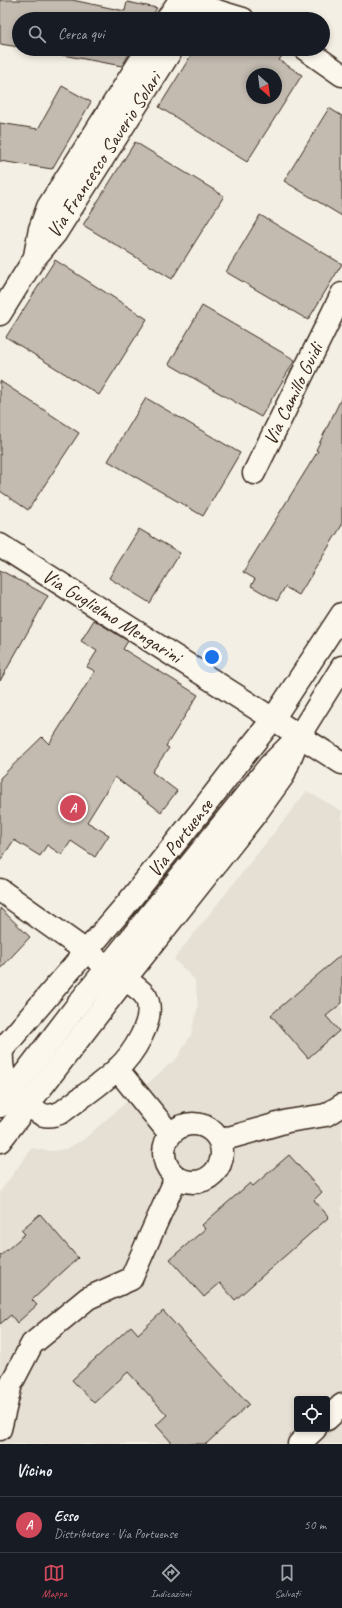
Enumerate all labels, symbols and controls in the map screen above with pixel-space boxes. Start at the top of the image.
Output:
search box [12,12,330,56]
icon: search [26,23,48,45]
text: Cerca qui [58,25,104,44]
street label: Via Francesco Saverio Solari [41,66,168,242]
north arrow [246,68,282,104]
street label: Via Camillo Guidi [258,337,329,449]
street label: Via Guglielmo Mengarini [38,563,188,670]
your location [202,647,222,667]
pin: A [60,793,86,823]
street label: Via Portuense [142,793,219,882]
map controls [294,1396,330,1432]
button: locate [294,1396,330,1432]
text: Vicino [16,1460,51,1481]
text: Esso [54,1507,78,1526]
text: A [26,1517,32,1533]
text: 50 m [304,1517,326,1533]
text: Distributore · Via Portuense [54,1526,177,1542]
tab: Mappa [42,1562,67,1600]
tab: Indicazioni [151,1562,191,1600]
tab: Salvati [275,1562,300,1600]

